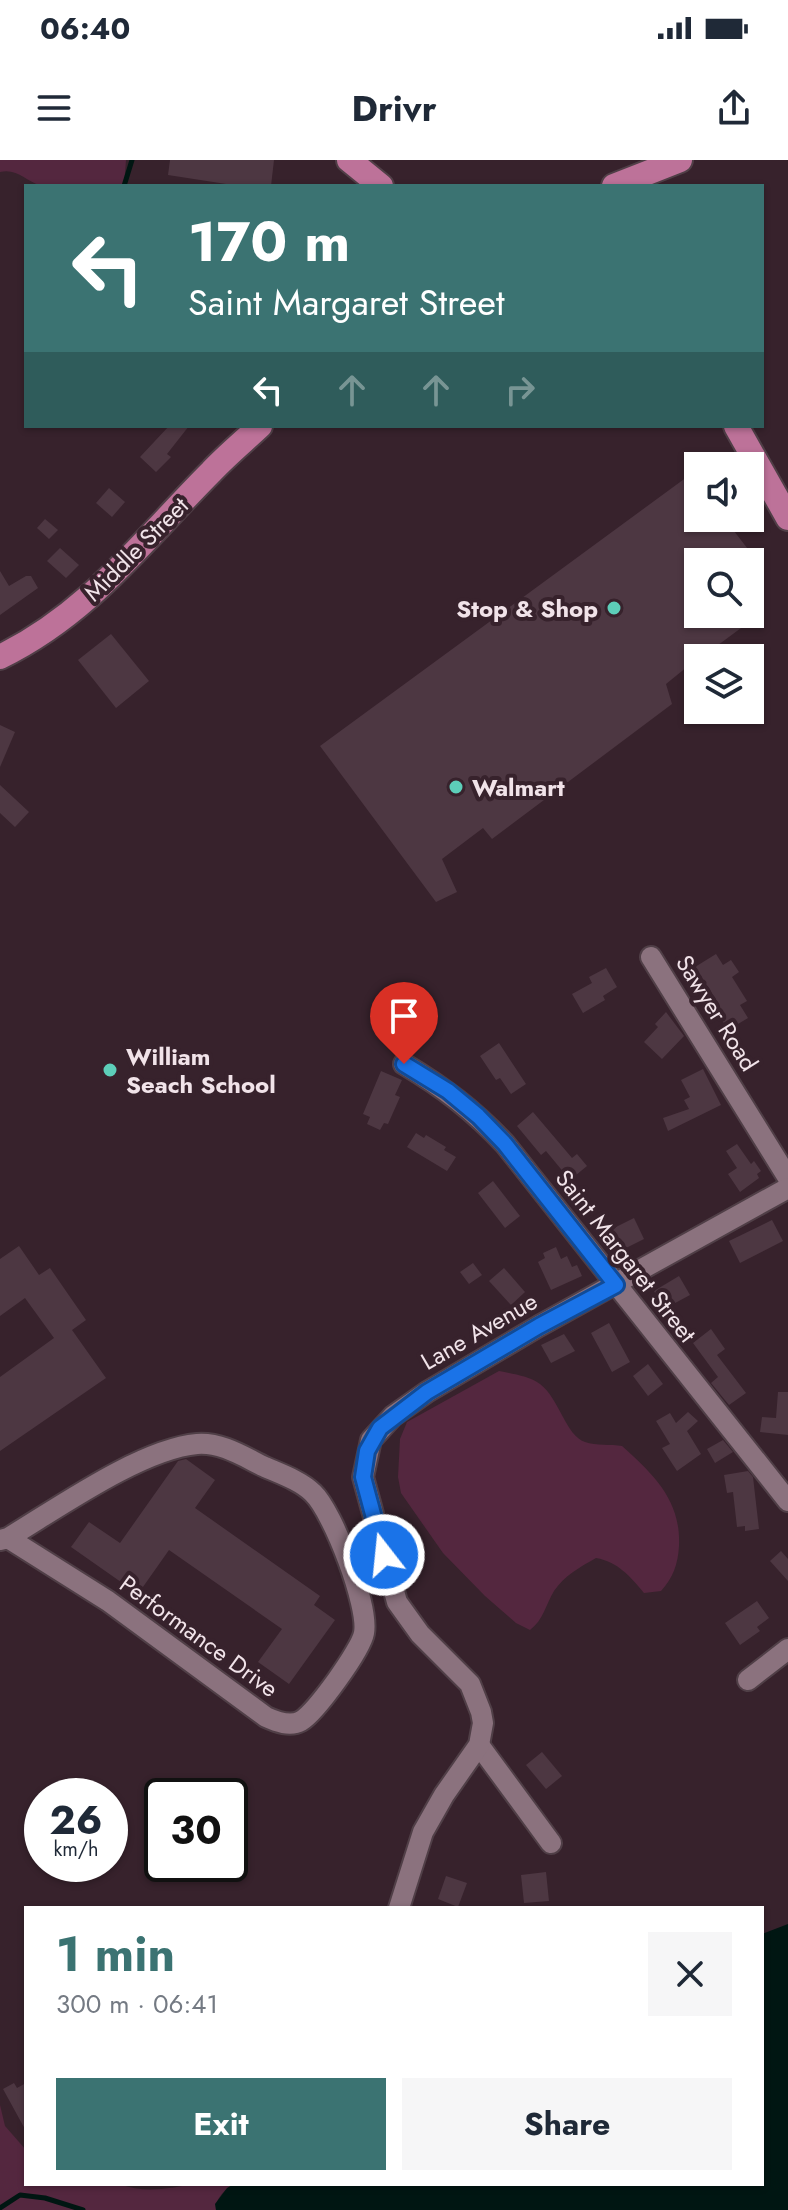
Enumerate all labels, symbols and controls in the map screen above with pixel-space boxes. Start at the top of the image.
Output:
text: 06:40 [40,7,130,50]
text: Drivr [352,82,436,134]
icon: menu [32,86,76,130]
icon: share [712,86,756,130]
text: 170 m [188,201,350,282]
icon: left [56,216,160,320]
text: Saint Margaret Street [188,276,505,328]
icon: left [246,368,290,412]
icon: ahead [330,368,374,412]
icon: ahead [414,368,458,412]
icon: right [498,368,542,412]
map controls [684,452,764,724]
button: sound [684,452,764,532]
street label: Middle Street [76,489,196,609]
button: search [684,548,764,628]
place label: Stop & Shop [456,591,598,626]
marker: Stop & Shop [605,599,623,617]
button: layers [684,644,764,724]
place label: Walmart [472,770,565,805]
marker: Walmart [447,778,465,796]
street label: Sawyer Road [667,948,767,1078]
pin [370,982,438,1064]
icon: arrive [382,994,426,1038]
place label: William Seach School [126,1039,276,1102]
marker: William Seach School [101,1061,119,1079]
street label: Saint Margaret Street [547,1162,705,1350]
street label: Lane Avenue [414,1284,544,1378]
position arrow [342,1513,426,1597]
street label: Performance Drive [112,1566,286,1706]
speed limit sign: 30 [144,1778,248,1882]
text: 26 [50,1791,103,1849]
text: km/h [53,1835,99,1864]
text: 1 min [56,1920,175,1989]
button: close [648,1932,732,2016]
text: 300 m · 06:41 [56,1985,218,2023]
button: Exit [56,2078,386,2170]
button: Share [402,2078,732,2170]

